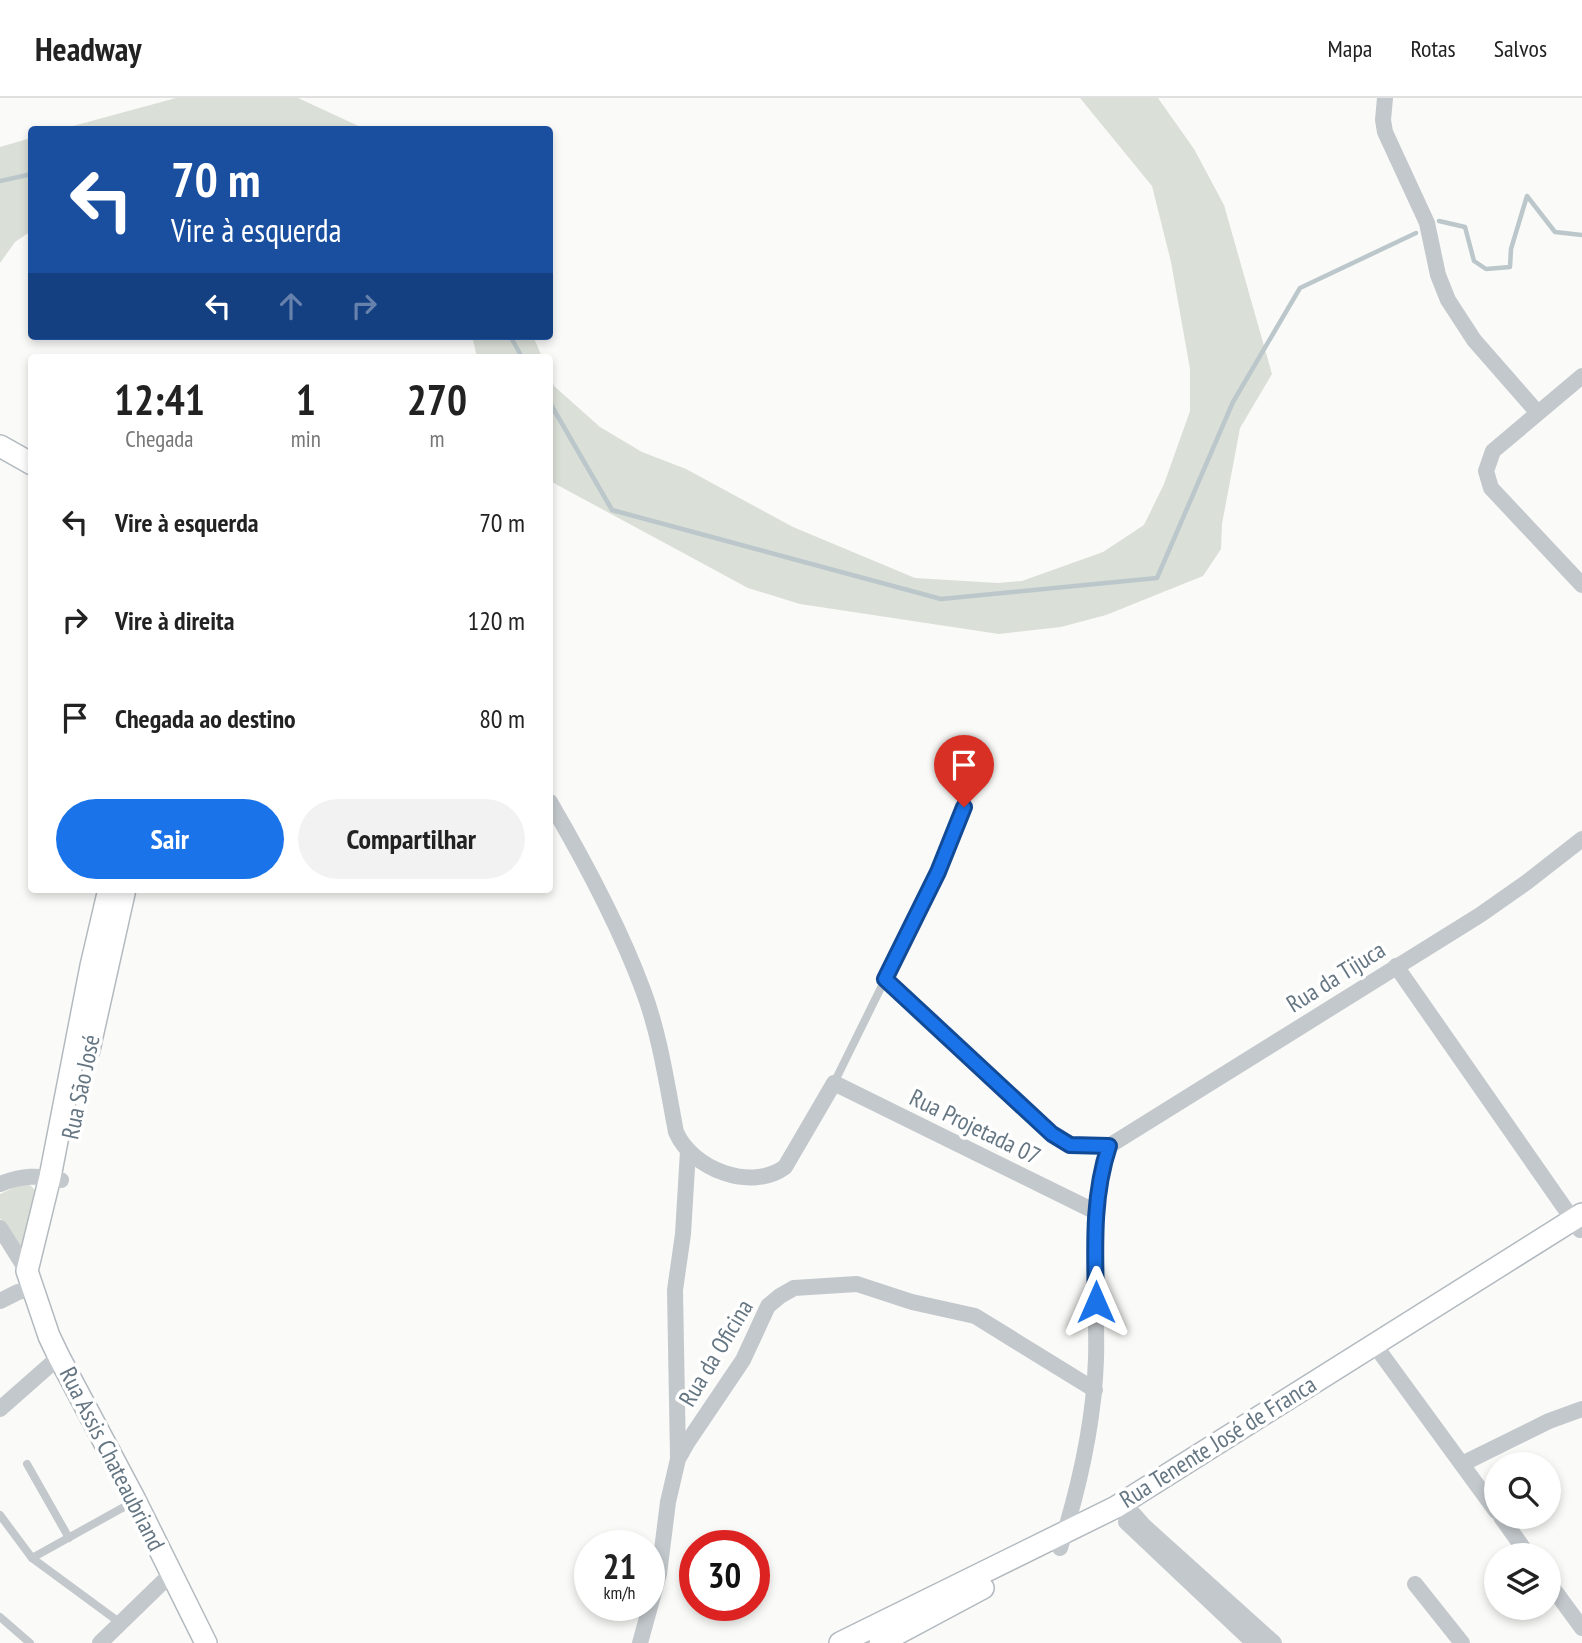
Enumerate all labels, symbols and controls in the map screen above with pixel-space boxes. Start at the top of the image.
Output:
text: Headway [35,27,142,70]
text: Mapa [1328,33,1372,64]
text: Rotas [1410,33,1456,64]
text: Salvos [1494,33,1547,64]
text: 70 m [171,147,260,211]
icon: left [56,154,147,245]
text: Vire à esquerda [171,209,342,251]
icon: left [199,287,237,325]
icon: ahead [272,287,310,325]
icon: right [345,287,383,325]
text: 12:41 [114,372,205,427]
text: 1 [296,372,316,427]
text: 270 [407,372,467,427]
text: Chegada [125,424,194,453]
text: min [291,424,321,453]
text: m [429,424,444,453]
icon: left [56,503,94,541]
text: Vire à esquerda [115,506,258,539]
text: 70 m [479,506,525,539]
icon: right [56,601,94,639]
text: Vire à direita [115,604,234,637]
text: 120 m [467,604,525,637]
icon: arrive [56,699,94,737]
text: Chegada ao destino [115,702,296,735]
text: 80 m [479,702,525,735]
pin [934,735,994,807]
icon: arrive [945,746,983,784]
button: Sair [56,799,284,879]
button: Compartilhar [298,799,525,879]
street label: Rua da Tijuca [1281,934,1391,1019]
street label: Rua São José [54,1032,107,1142]
street label: Rua Projetada 07 [905,1082,1046,1172]
position arrow [1059,1265,1133,1339]
street label: Rua da Oficina [672,1294,760,1412]
street label: Rua Assis Chateaubriand [53,1362,172,1556]
street label: Rua Tenente José de Franca [1114,1369,1322,1515]
map controls [1484,1452,1561,1620]
button: search [1484,1452,1561,1529]
speed limit sign: 30 [679,1530,770,1621]
text: 21 [603,1543,636,1589]
button: layers [1484,1543,1561,1620]
text: km/h [604,1581,635,1604]

